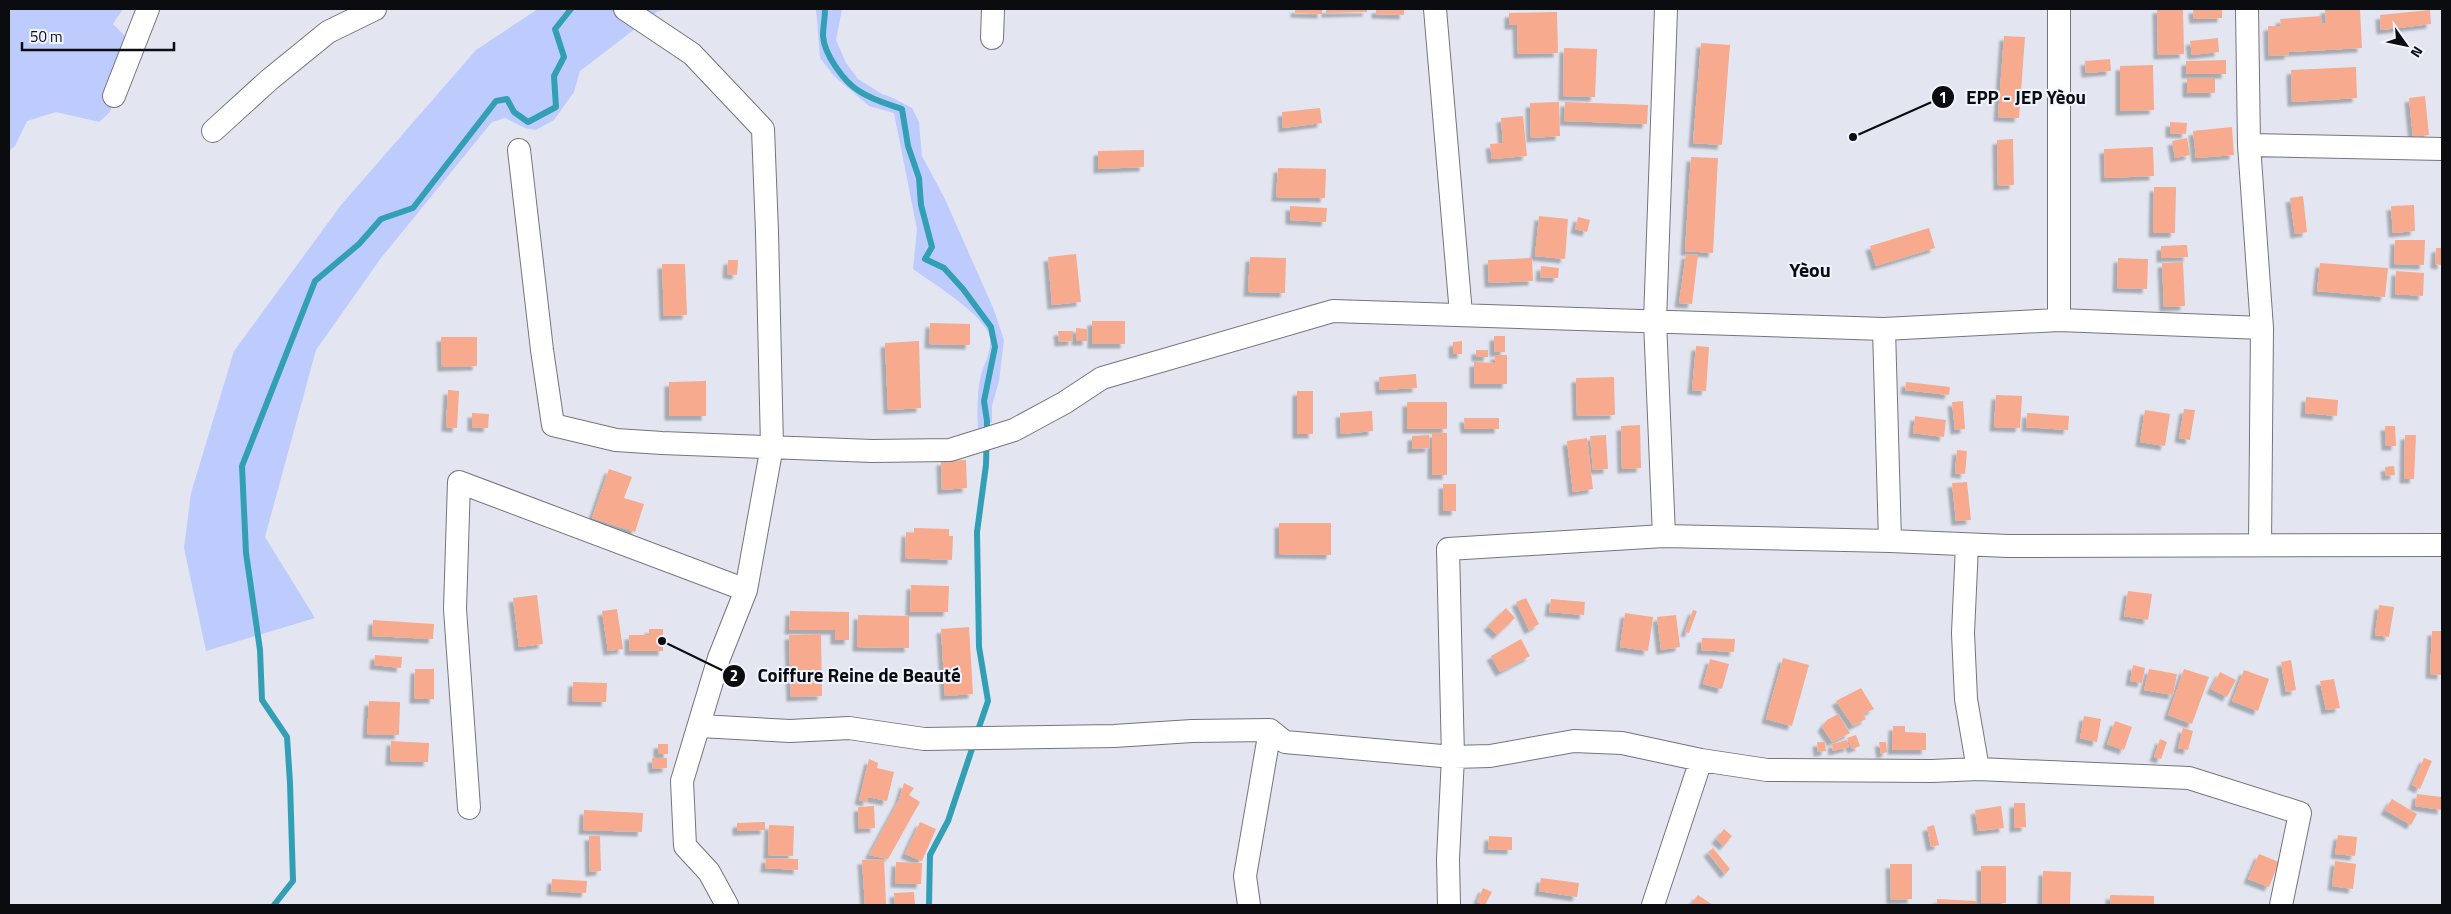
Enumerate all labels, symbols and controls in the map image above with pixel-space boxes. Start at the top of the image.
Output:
scale bar [22,20,175,52]
north arrow [2381,20,2431,70]
text: 50 m [30,25,63,48]
text: N [2406,43,2429,62]
callout: EPP - JEP Yèou [1931,80,2096,114]
text: EPP - JEP Yèou [1966,82,2086,111]
text: 1 [1939,86,1947,109]
district label: Yèou [1789,254,1831,285]
callout: Coiffure Reine de Beauté [722,659,970,693]
text: Coiffure Reine de Beauté [757,660,961,689]
text: 2 [730,664,738,687]

